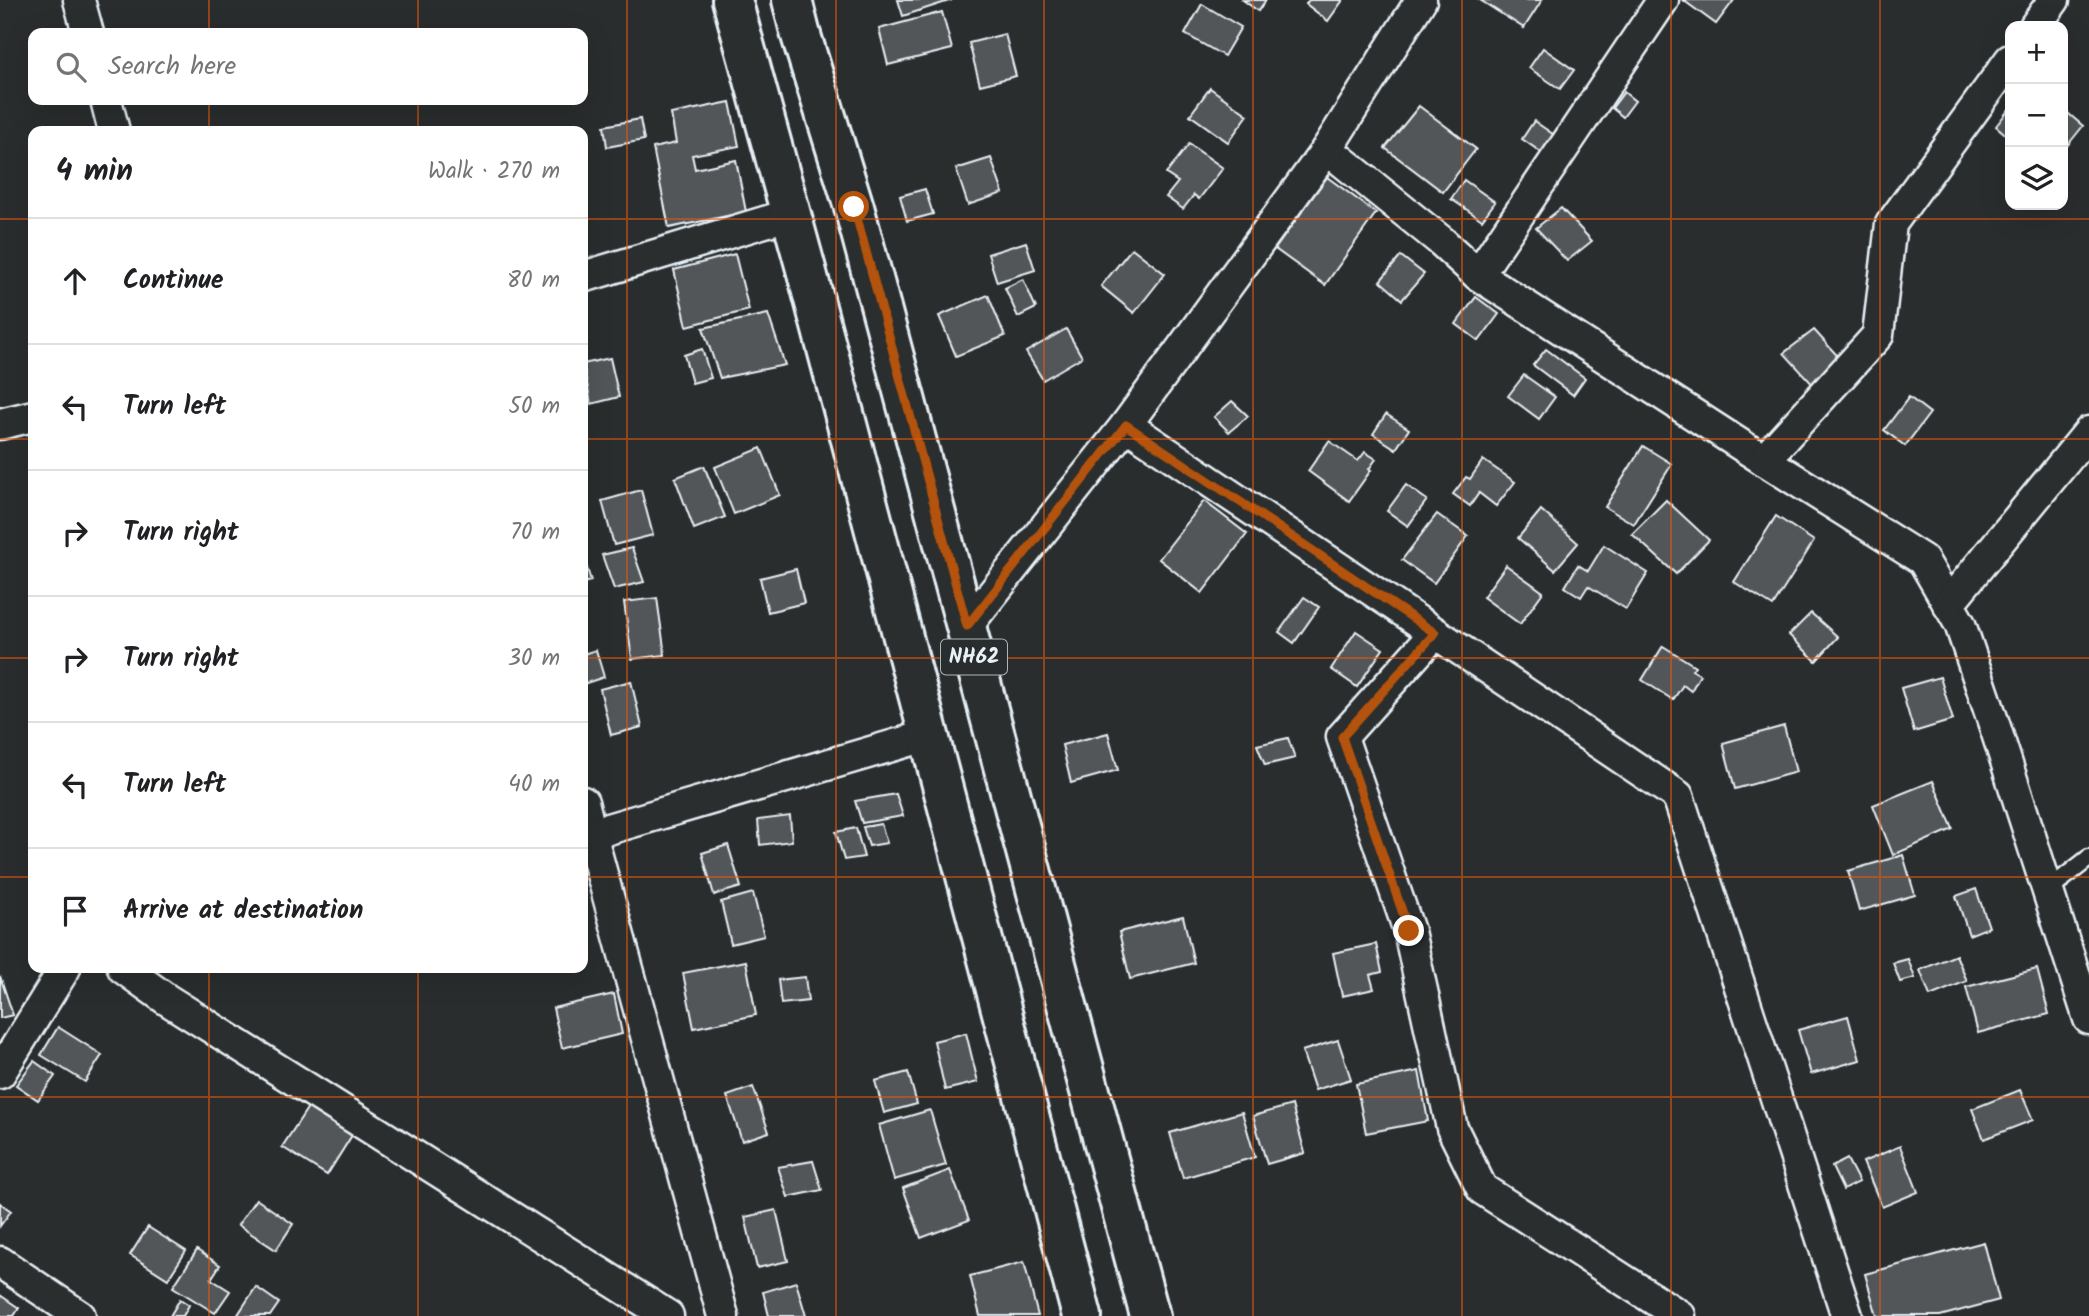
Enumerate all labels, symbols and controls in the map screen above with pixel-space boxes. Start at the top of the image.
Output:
map controls [2005,21,2068,210]
button: + [2005,21,2068,84]
search box [28,28,588,105]
text: Search here [108,46,236,88]
icon: search [52,48,90,86]
button: − [2005,84,2068,147]
button: layers [2005,147,2068,210]
text: 4 min [56,148,133,196]
text: Walk · 270 m [428,154,560,190]
route start [838,191,869,222]
text: Continue [123,260,224,302]
icon: ahead [56,262,94,300]
text: 80 m [507,263,560,299]
text: Turn left [123,386,226,428]
icon: left [56,388,94,426]
text: 50 m [509,389,560,425]
text: Turn right [123,512,239,554]
icon: right [56,514,94,552]
text: 70 m [510,515,560,551]
text: Turn right [123,638,239,680]
icon: right [56,640,94,678]
road number: NH62 [941,640,1007,674]
text: 30 m [508,641,560,677]
text: Turn left [123,764,226,806]
icon: left [56,766,94,804]
text: 40 m [508,767,560,803]
text: Arrive at destination [123,890,363,932]
icon: arrive [56,892,94,930]
route end [1393,915,1424,946]

